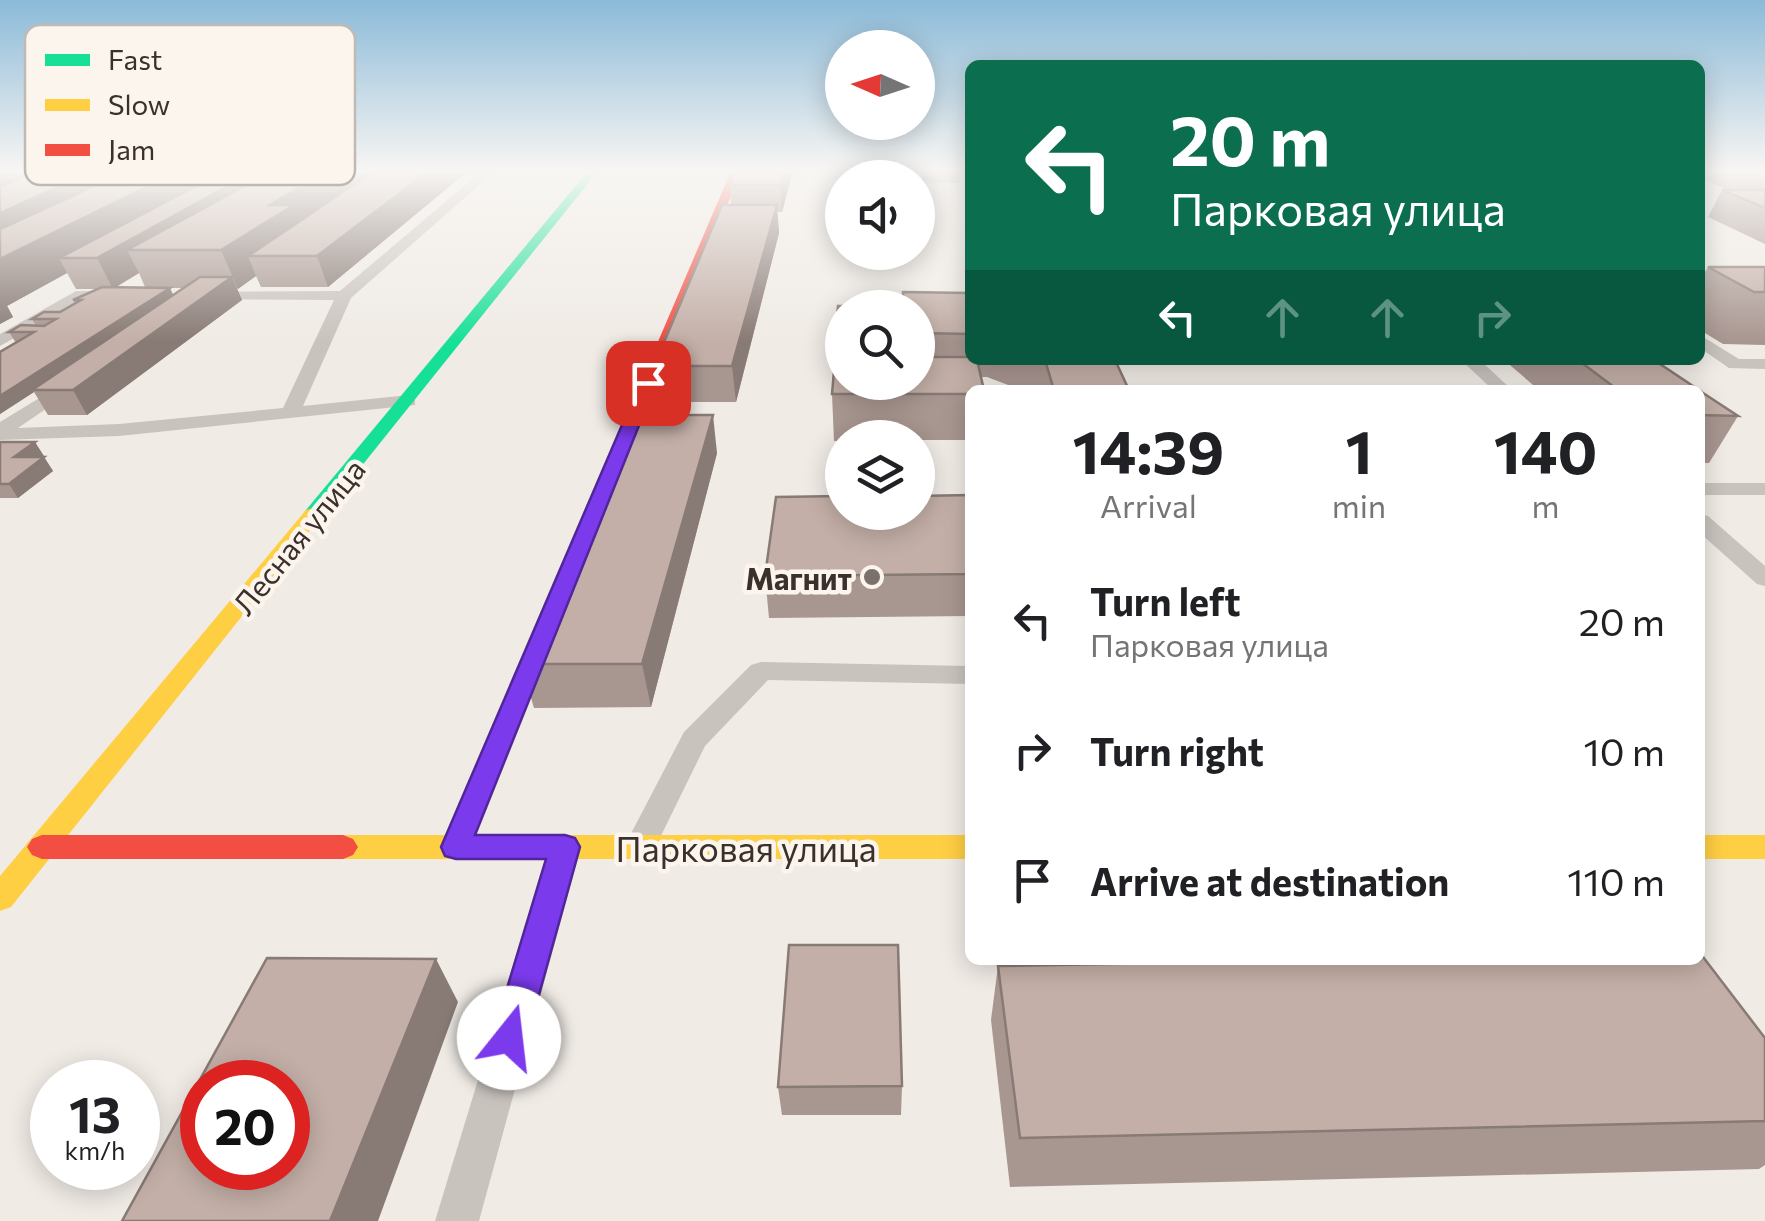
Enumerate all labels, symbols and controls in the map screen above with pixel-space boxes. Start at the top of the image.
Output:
legend [25,25,355,185]
north arrow [825,30,935,140]
map controls [825,30,935,530]
text: Fast [108,42,162,76]
text: Slow [108,87,170,121]
text: 20 m [1170,95,1330,180]
icon: left [1005,100,1135,230]
text: Jam [108,132,155,166]
button: sound [825,160,935,270]
text: Парковая улица [1170,180,1506,235]
button: search [825,290,935,400]
icon: left [1150,290,1205,345]
icon: ahead [1255,290,1310,345]
icon: ahead [1360,290,1415,345]
icon: right [1465,290,1520,345]
pin [606,341,691,426]
icon: arrive [621,356,676,411]
text: 14:39 [1072,413,1224,486]
text: 1 [1345,413,1373,486]
text: 140 [1494,413,1598,486]
button: layers [825,420,935,530]
street label: Лесная улица [224,451,372,621]
text: Arrival [1100,485,1197,525]
text: min [1332,485,1386,525]
text: m [1532,485,1560,525]
place label: Магнит [745,559,852,596]
marker: Магнит [861,566,883,588]
text: Turn left [1090,577,1241,624]
icon: left [1005,593,1060,648]
text: 20 m [1579,597,1665,644]
text: Парковая улица [1090,624,1329,664]
icon: right [1005,723,1060,778]
text: Turn right [1090,727,1264,774]
text: 10 m [1584,727,1665,774]
street label: Парковая улица [615,826,877,869]
icon: arrive [1005,853,1060,908]
text: Arrive at destination [1090,857,1449,904]
text: 110 m [1567,857,1665,904]
position arrow [457,986,561,1090]
speed limit sign: 20 [180,1060,310,1190]
text: 13 [69,1082,121,1143]
text: km/h [65,1135,125,1165]

